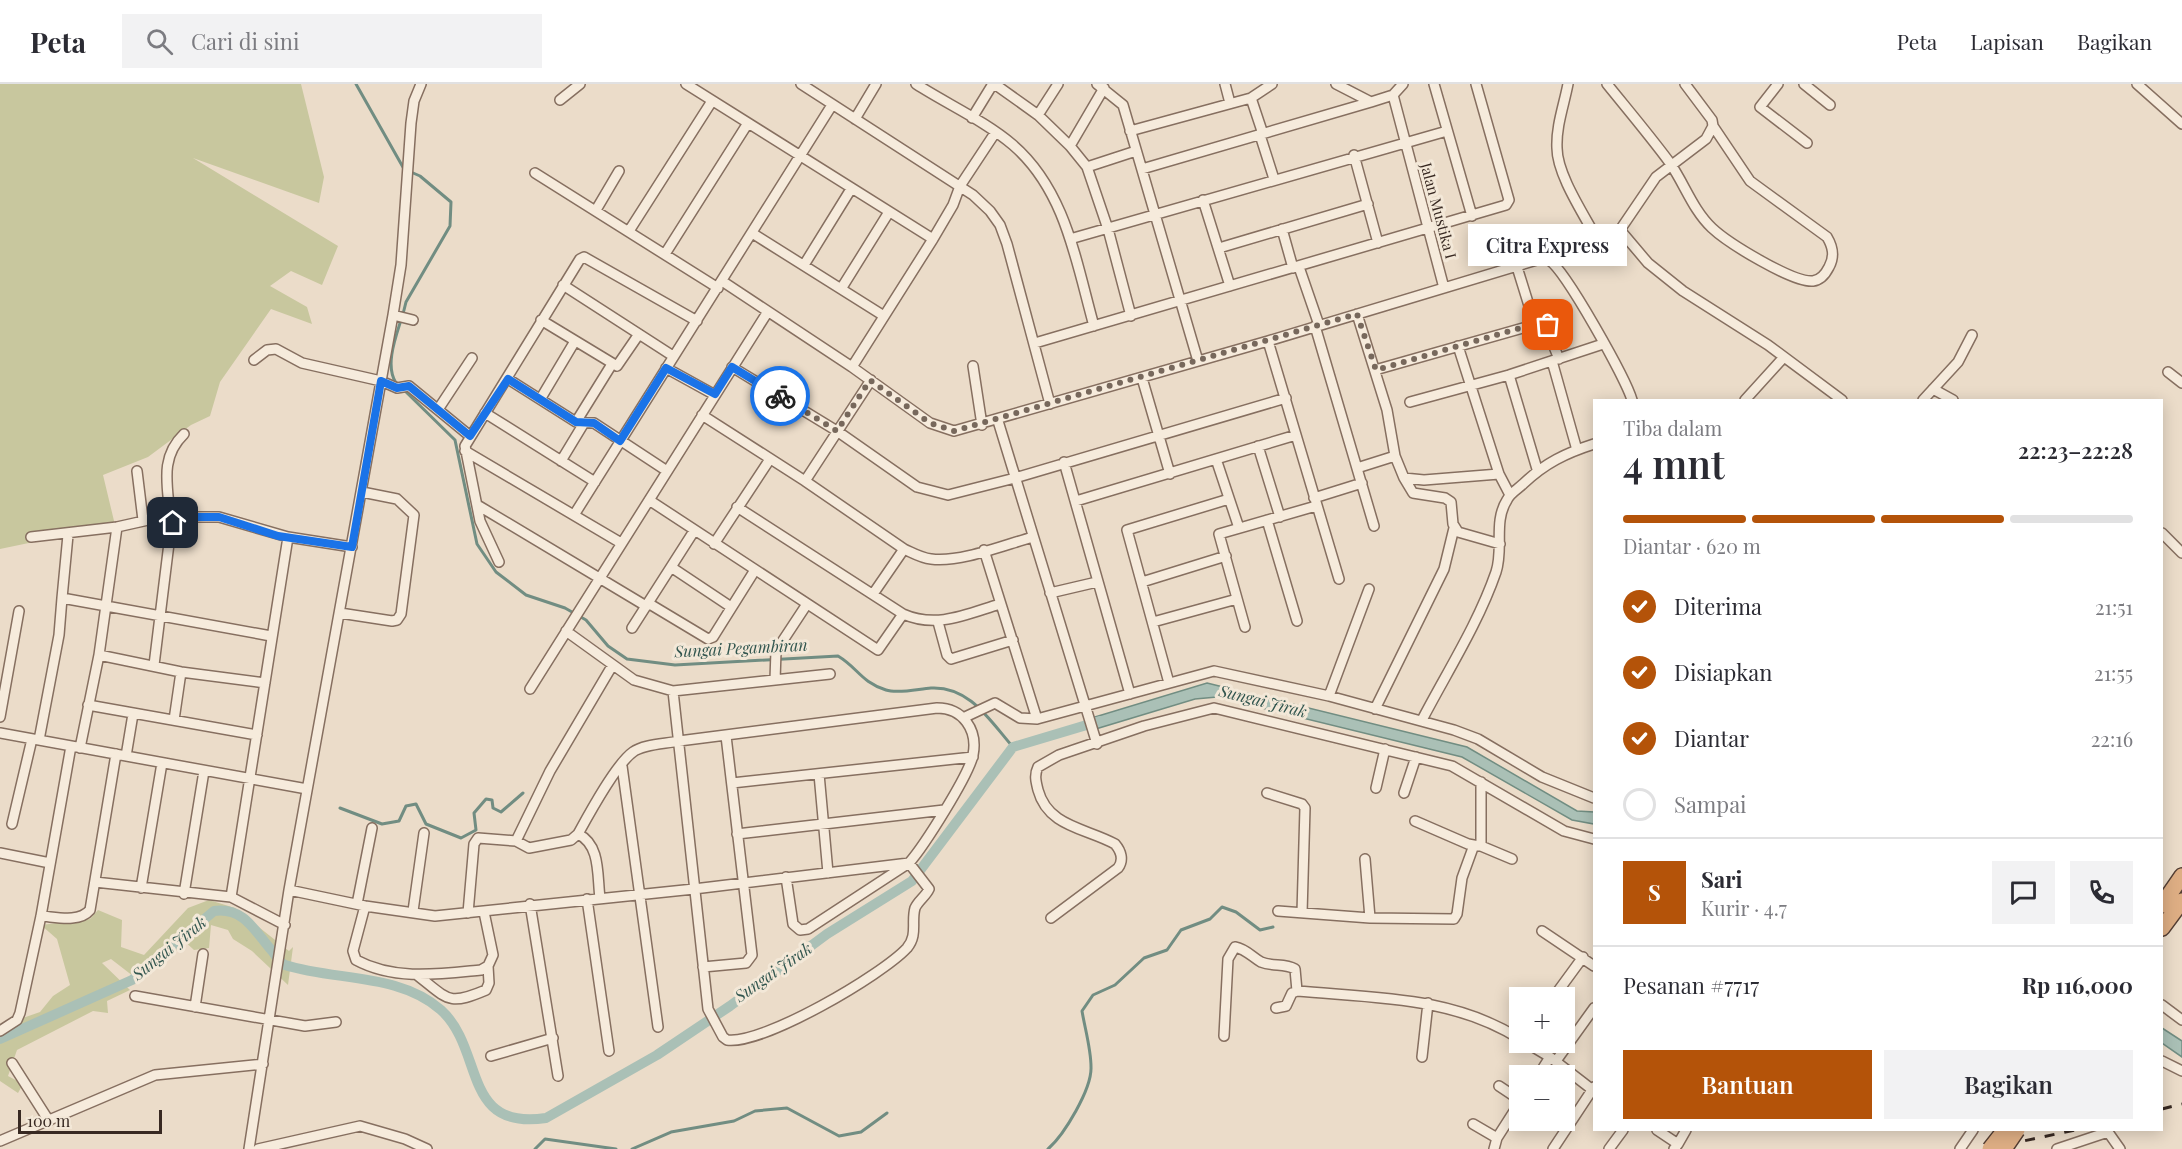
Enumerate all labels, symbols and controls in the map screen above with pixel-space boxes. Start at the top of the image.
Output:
search box [122,14,542,68]
text: Peta [30,23,86,60]
icon: search [143,25,176,58]
text: Cari di sini [191,26,299,56]
text: Peta [1897,27,1937,55]
text: Lapisan [1970,27,2044,55]
text: Bagikan [2077,27,2152,55]
street label: Jalan Mustika I [1416,160,1461,261]
callout: Citra Express [1468,223,1628,265]
text: Citra Express [1486,231,1609,258]
pin [1522,299,1573,350]
icon: bag [1531,308,1564,341]
courier [750,366,810,426]
icon: bike [764,380,797,413]
text: Tiba dalam [1623,414,1722,441]
text: 22:23–22:28 [2018,435,2133,465]
text: 4 mnt [1623,437,1725,489]
pin [147,497,198,548]
icon: home [156,506,189,539]
text: Diantar · 620 m [1623,532,1761,559]
icon: check [1623,590,1656,623]
text: Diterima [1674,591,1762,621]
text: 21:51 [2095,593,2133,620]
water label: Sungai Pegambiran [673,634,808,662]
icon: check [1623,656,1656,689]
text: Disiapkan [1674,657,1772,687]
text: 21:55 [2094,659,2133,686]
water label: Sungai Jirak [1216,679,1309,722]
icon: check [1623,722,1656,755]
text: Diantar [1674,723,1749,753]
text: 22:16 [2091,725,2133,752]
text: Sampai [1674,789,1747,819]
button: chat [1992,861,2055,924]
button: phone [2070,861,2133,924]
text: Sari [1701,864,1742,894]
text: S [1648,877,1661,907]
text: Kurir · 4.7 [1701,894,1787,921]
water label: Sungai Jirak [126,911,210,985]
water label: Sungai Jirak [729,937,816,1007]
text: Pesanan #7717 [1623,970,1759,1000]
text: Rp 116,000 [2022,970,2133,1000]
map controls [1509,987,1575,1131]
button: + [1509,987,1575,1053]
button: Bantuan [1623,1050,1872,1119]
button: Bagikan [1884,1050,2133,1119]
button: − [1509,1065,1575,1131]
scale bar [18,1107,162,1134]
text: 100 m [27,1110,70,1131]

